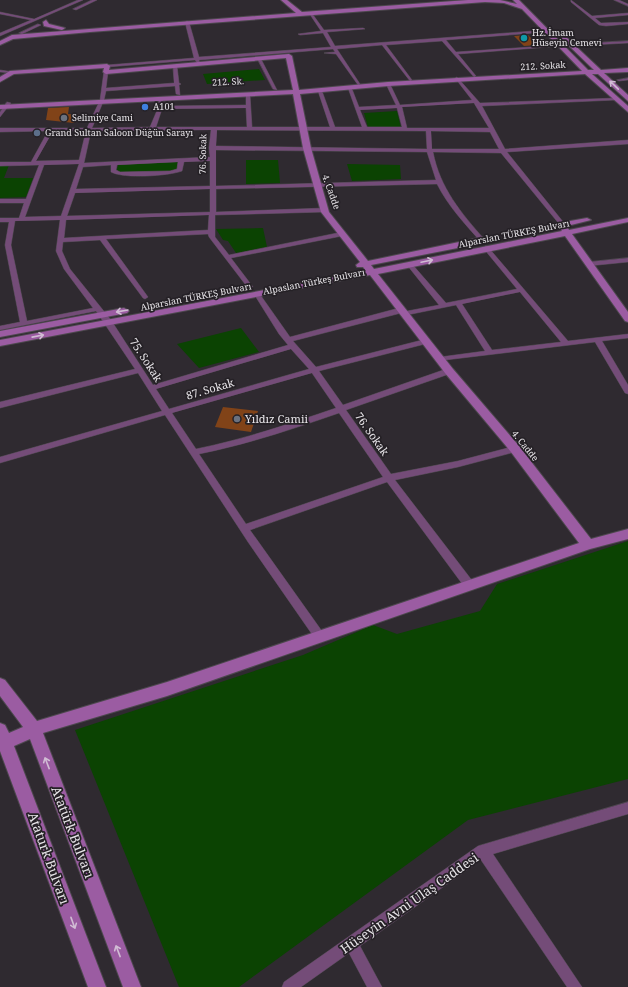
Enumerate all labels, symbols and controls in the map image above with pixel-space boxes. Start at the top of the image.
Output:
place label: Hz. İmam Hüseyin Cemevi [532,26,602,49]
marker: Hz. İmam Hüseyin Cemevi [519,33,529,43]
street label: 212. Sokak [520,58,567,73]
street label: 212. Sk. [212,74,244,89]
one-way arrow [609,81,619,90]
place label: A101 [153,100,174,113]
marker: A101 [140,102,150,112]
place label: Selimiye Cami [72,111,133,124]
marker: Selimiye Cami [59,113,69,123]
place label: Grand Sultan Saloon Düğün Sarayı [45,126,193,139]
marker: Grand Sultan Saloon Düğün Sarayı [32,128,42,138]
street label: 76. Sokak [196,133,209,174]
street label: 4. Cadde [319,173,344,211]
street label: Alparslan TÜRKEŞ Bulvarı [457,216,571,251]
one-way arrow [420,256,433,264]
street label: Alpaslan Türkeş Bulvarı [262,265,366,298]
street label: Alparslan TÜRKEŞ Bulvarı [139,279,253,314]
one-way arrow [116,307,129,315]
one-way arrow [31,331,44,339]
street label: 75. Sokak [127,335,166,385]
street label: 87. Sokak [184,374,236,403]
street label: 76. Sokak [352,409,393,459]
place label: Yıldız Camii [244,411,308,426]
marker: Yıldız Camii [232,414,242,424]
street label: 4. Cadde [509,428,542,464]
one-way arrow [43,758,51,770]
street label: Atatürk Bulvarı [47,784,99,880]
street label: Ataturk Bulvarı [24,809,74,907]
street label: Hüseyin Avni Ulaş Caddesi [336,848,482,958]
one-way arrow [70,917,78,929]
one-way arrow [114,945,122,957]

